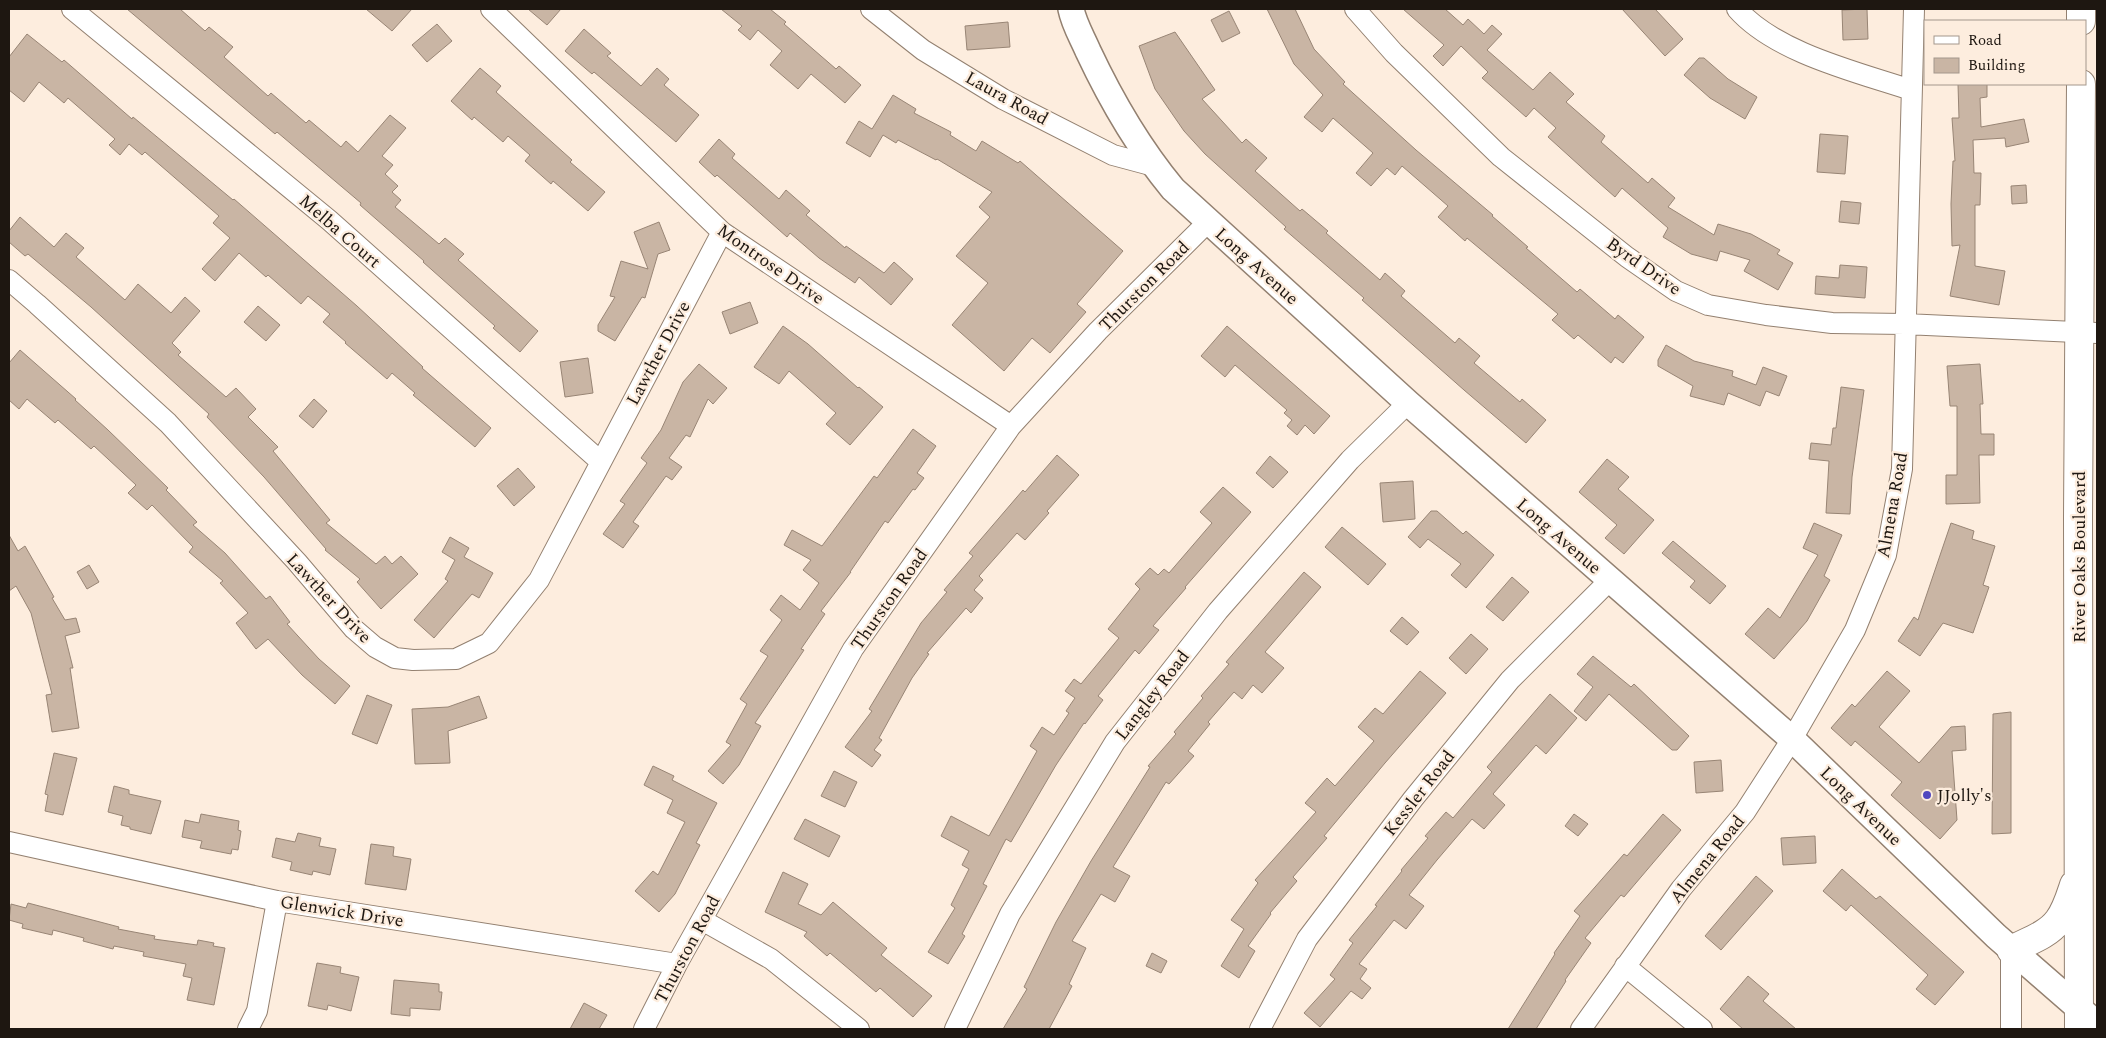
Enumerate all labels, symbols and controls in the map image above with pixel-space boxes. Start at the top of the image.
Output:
legend [1924,20,2086,85]
text: Road [1968,29,2002,52]
text: Building [1968,54,2025,77]
street label: Laura Road [960,64,1053,132]
street label: Melba Court [293,188,387,275]
street label: Montrose Drive [711,217,830,312]
street label: Long Avenue [1209,221,1305,312]
street label: Byrd Drive [1601,231,1687,302]
street label: Thurston Road [1093,235,1196,338]
street label: Lawther Drive [620,296,697,410]
street label: Almena Road [1870,450,1915,560]
street label: River Oaks Boulevard [2066,471,2093,643]
street label: Long Avenue [1510,492,1607,581]
street label: Thurston Road [844,543,935,656]
street label: Lawther Drive [280,547,378,650]
street label: Langley Road [1109,644,1196,746]
street label: Kessler Road [1377,744,1462,842]
street label: Long Avenue [1813,760,1908,853]
place label: JJolly's [1937,782,1992,809]
marker: JJolly's [1921,789,1933,801]
street label: Almena Road [1663,809,1752,909]
street label: Glenwick Drive [278,888,406,935]
street label: Thurston Road [648,890,727,1008]

